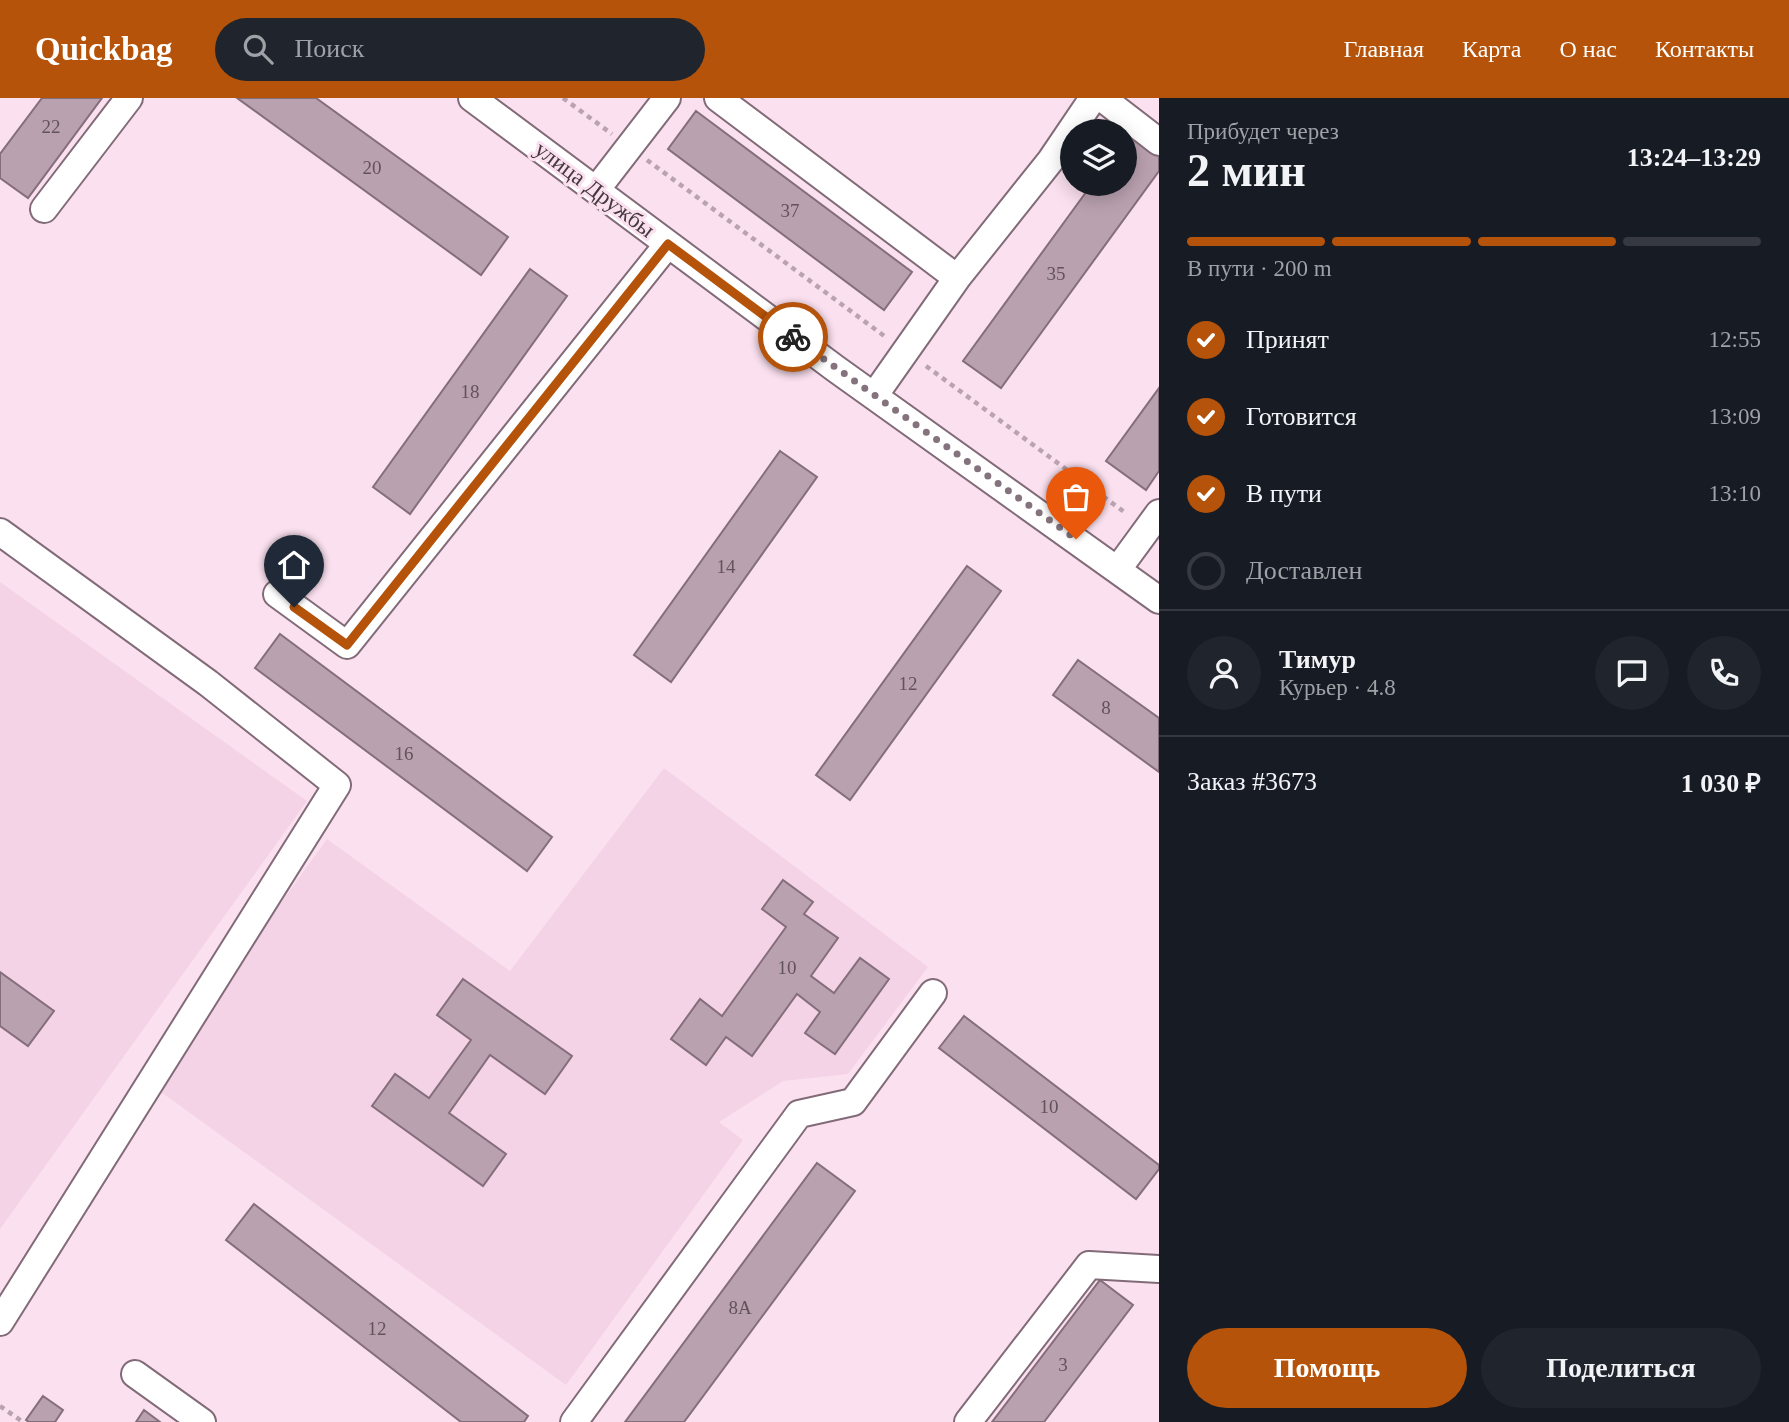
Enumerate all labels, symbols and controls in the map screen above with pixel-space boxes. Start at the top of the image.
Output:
search box [215,18,705,81]
icon: search [239,30,277,68]
text: Quickbag [35,31,173,67]
text: Поиск [295,34,364,63]
text: Главная [1343,36,1424,62]
text: Карта [1462,36,1521,62]
text: О нас [1559,36,1617,62]
text: Контакты [1655,36,1754,62]
house number: 22 [42,116,61,137]
map controls [1060,119,1137,196]
button: layers [1060,119,1137,196]
text: Прибудет через [1187,119,1339,144]
street label: улица Дружбы [530,136,659,243]
text: 13:24–13:29 [1627,143,1761,172]
text: 2 мин [1187,145,1306,196]
house number: 20 [363,157,382,178]
house number: 37 [781,200,800,221]
text: В пути · 200 m [1187,256,1332,281]
house number: 35 [1047,263,1066,284]
courier [758,302,828,372]
icon: bike [774,318,812,356]
icon: check [1187,321,1225,359]
text: Принят [1246,325,1329,354]
text: 12:55 [1709,327,1761,352]
house number: 18 [461,381,480,402]
icon: check [1187,398,1225,436]
text: Готовится [1246,402,1357,431]
text: 13:09 [1709,404,1761,429]
pin [1046,467,1106,539]
icon: check [1187,475,1225,513]
icon: bag [1057,478,1095,516]
text: В пути [1246,479,1322,508]
text: 13:10 [1709,481,1761,506]
pin [264,535,324,607]
icon: home [275,546,313,584]
house number: 14 [717,556,736,577]
text: Доставлен [1246,556,1363,585]
button: person [1187,636,1261,710]
button: chat [1595,636,1669,710]
button: phone [1687,636,1761,710]
text: Тимур [1279,645,1356,674]
house number: 12 [899,673,918,694]
text: Курьер · 4.8 [1279,675,1396,700]
house number: 8 [1101,697,1111,718]
house number: 16 [395,743,414,764]
text: Заказ #3673 [1187,767,1317,796]
text: 1 030 ₽ [1681,769,1761,798]
house number: 10 [778,957,797,978]
house number: 10 [1040,1096,1059,1117]
house number: 8А [728,1297,752,1318]
house number: 12 [368,1318,387,1339]
button: Помощь [1187,1328,1467,1408]
button: Поделиться [1481,1328,1761,1408]
house number: 3 [1058,1354,1068,1375]

